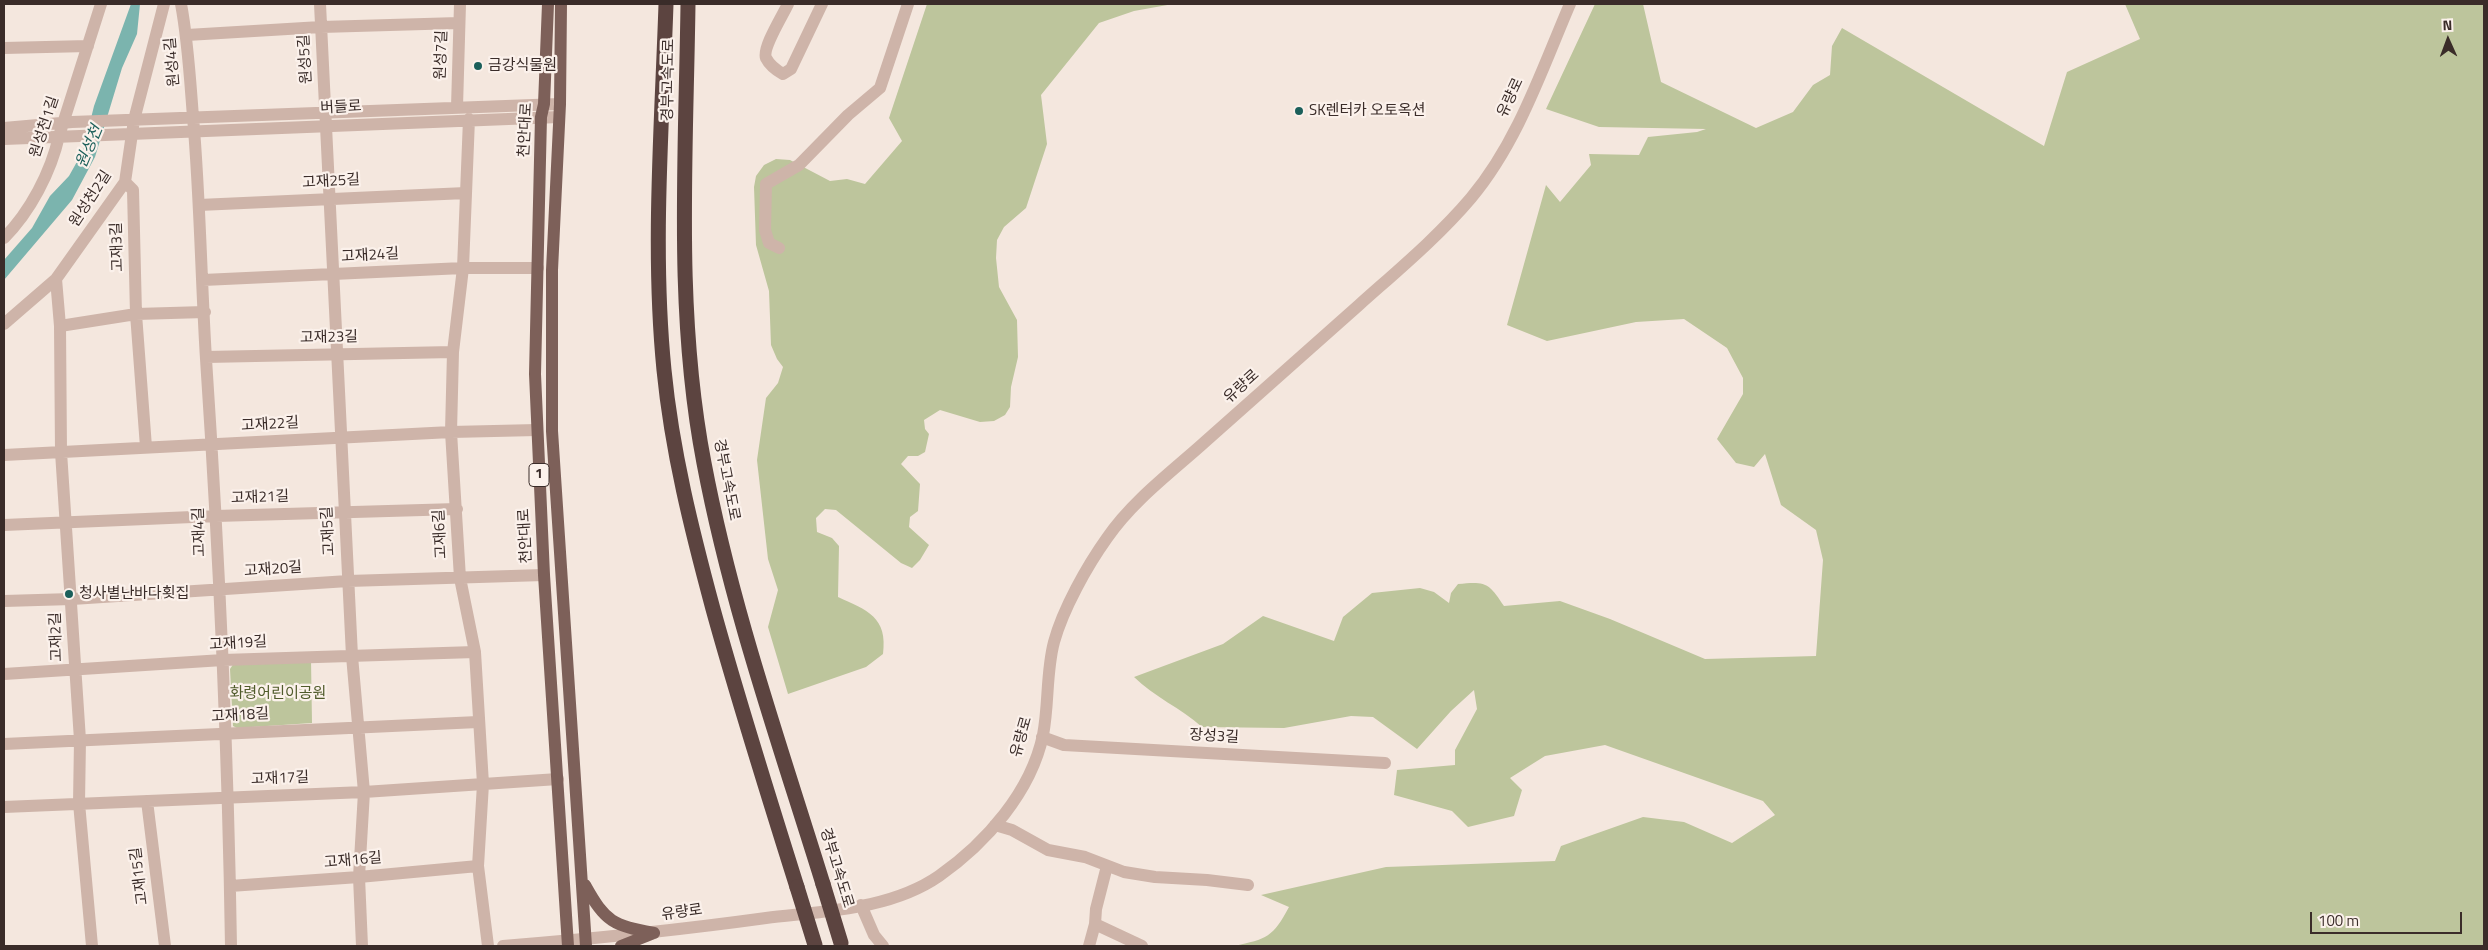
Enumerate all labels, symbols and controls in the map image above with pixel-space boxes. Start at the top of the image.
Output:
text: N [2442,14,2453,35]
north arrow [2423,15,2473,65]
street label: 원성7길 [432,30,452,80]
street label: 원성5길 [296,34,316,84]
street label: 원성4길 [162,36,184,88]
street label: 경부고속도로 [659,38,679,122]
place label: 금강식물원 [488,57,557,75]
marker: 금강식물원 [472,60,484,72]
street label: 유량로 [1494,75,1528,121]
street label: 원성천1길 [27,94,63,160]
street label: 버들로 [320,98,362,118]
street label: 천안대로 [516,102,536,158]
place label: SK렌터카 오토옥션 [1309,102,1426,120]
marker: SK렌터카 오토옥션 [1293,105,1305,117]
water label: 원성천 [73,123,107,171]
street label: 원성천2길 [66,167,116,231]
street label: 고재25길 [301,171,361,193]
street label: 고재3길 [108,222,128,272]
street label: 고재24길 [340,245,400,267]
street label: 고재23길 [300,328,358,348]
street label: 유량로 [1221,366,1263,408]
street label: 고재22길 [240,414,300,436]
street label: 경부고속도로 [709,438,743,522]
road number: 1 [529,464,549,486]
street label: 고재21길 [231,488,289,508]
street label: 고재5길 [319,506,339,556]
street label: 고재4길 [190,507,210,557]
street label: 천안대로 [516,508,536,564]
street label: 고재6길 [431,509,451,559]
street label: 고재20길 [243,559,303,581]
place label: 청사별난바다횟집 [79,585,189,603]
marker: 청사별난바다횟집 [63,588,75,600]
street label: 고재2길 [47,612,67,662]
street label: 고재19길 [208,633,268,655]
park label: 화령어린이공원 [230,685,326,703]
street label: 고재18길 [210,705,270,727]
street label: 유량로 [1008,715,1036,759]
street label: 장성3길 [1189,727,1239,747]
street label: 고재17길 [251,769,309,789]
street label: 경부고속도로 [815,826,857,910]
street label: 고재15길 [128,846,152,906]
street label: 고재16길 [323,849,383,873]
street label: 유량로 [660,901,704,925]
scale bar [2313,902,2466,934]
text: 100 m [2318,909,2359,932]

